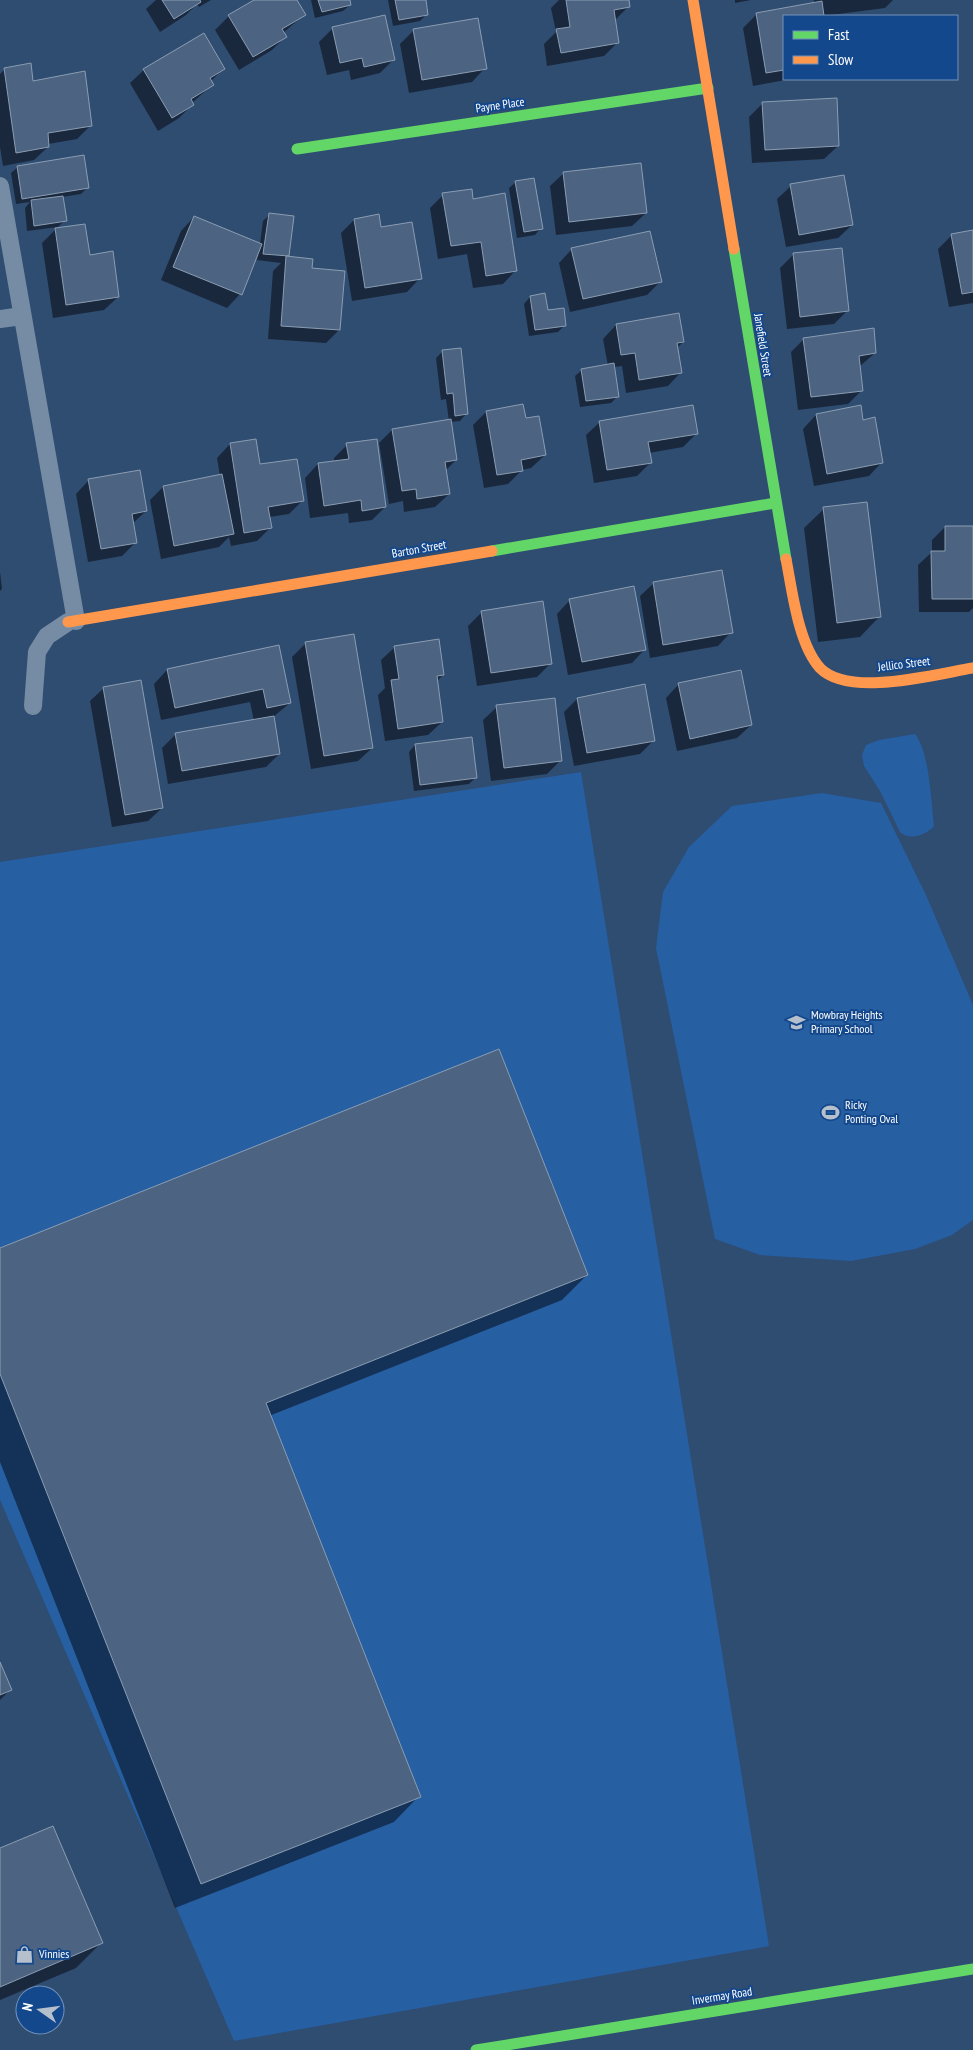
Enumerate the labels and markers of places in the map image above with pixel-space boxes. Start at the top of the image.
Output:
place label: Mowbray Heights Primary School [811,1007,883,1036]
school or university icon: Mowbray Heights Primary School [787,1012,807,1032]
place label: Ricky Ponting Oval [845,1097,898,1126]
sports icon: Ricky Ponting Oval [821,1102,841,1122]
shop icon: Vinnies [15,1944,35,1964]
place label: Vinnies [38,1946,69,1961]

